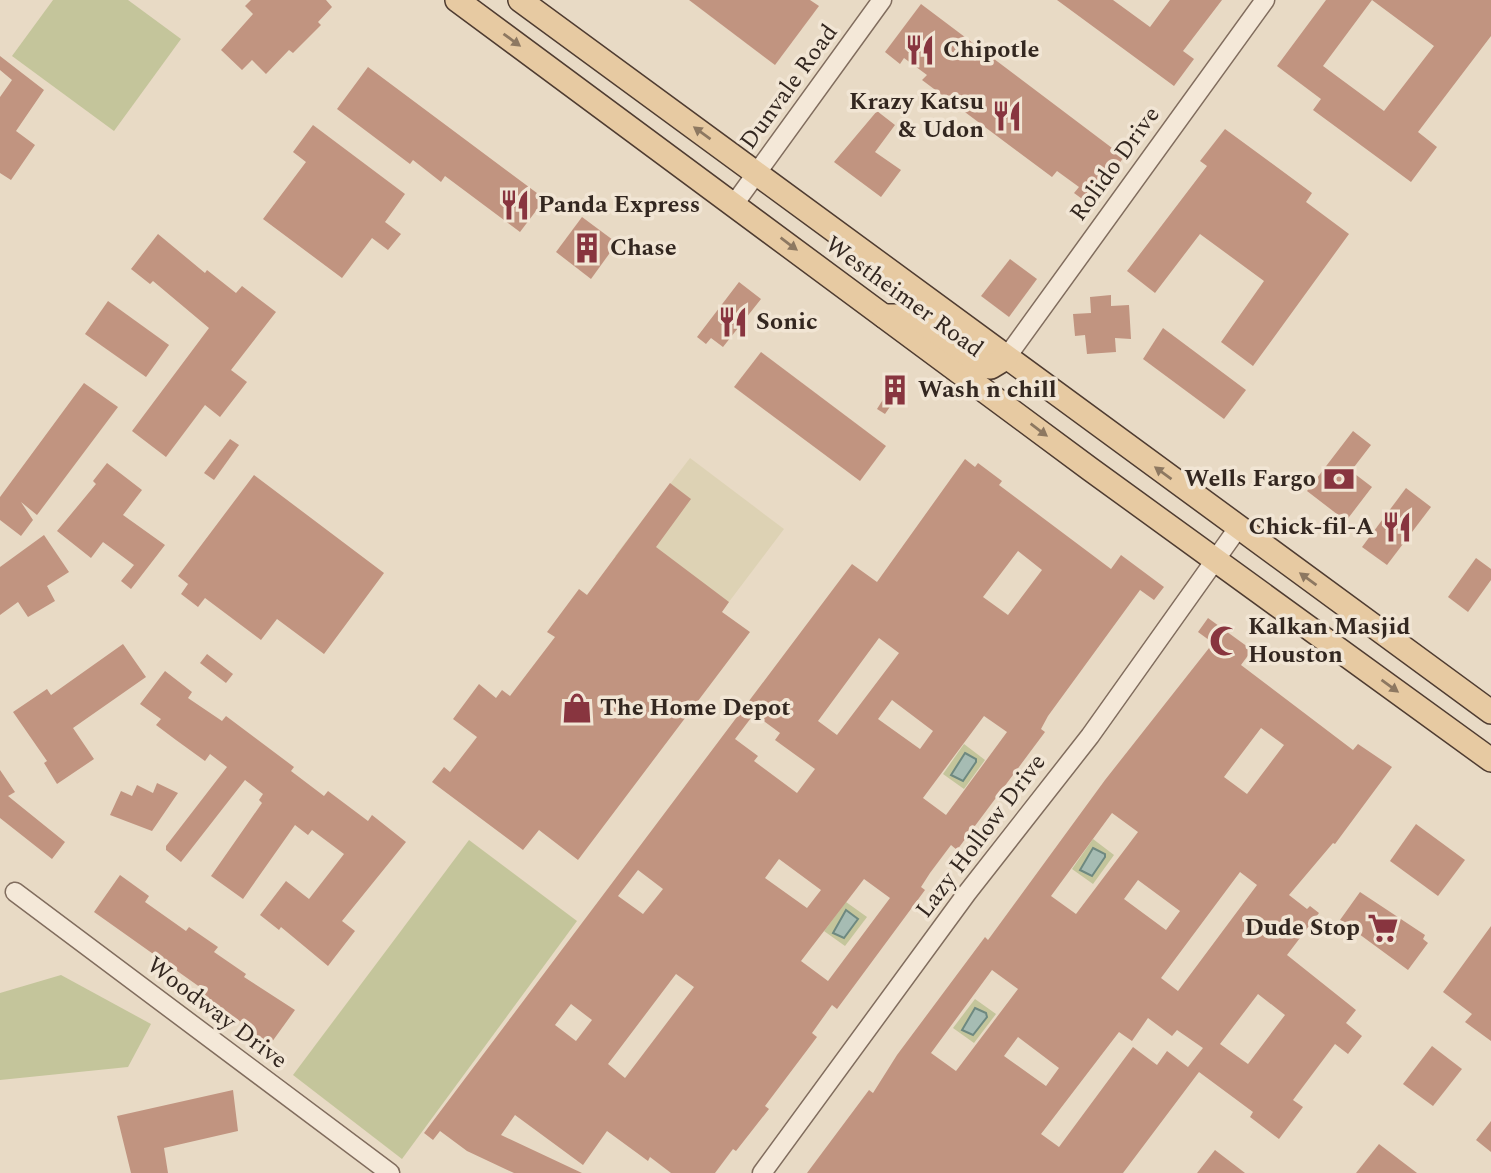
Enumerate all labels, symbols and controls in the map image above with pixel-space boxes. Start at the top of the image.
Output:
street label: Dunvale Road [731,17,847,157]
place label: Chipotle [943,32,1039,68]
one-way arrow [503,33,521,47]
restaurant icon: Chipotle [903,33,937,67]
place label: Krazy Katsu & Udon [849,84,984,148]
restaurant icon: Krazy Katsu & Udon [990,99,1024,133]
street label: Rolido Drive [1061,99,1169,229]
one-way arrow [693,126,711,140]
place label: Panda Express [538,187,700,223]
restaurant icon: Panda Express [498,188,532,222]
street label: Westheimer Road [817,227,991,367]
place label: Chase [610,230,677,266]
building icon: Chase [570,231,604,265]
one-way arrow [780,237,798,251]
place label: Sonic [756,304,818,340]
restaurant icon: Sonic [716,305,750,339]
place label: Wash n chill [918,372,1057,408]
building icon: Wash n chill [878,373,912,407]
one-way arrow [1030,423,1048,437]
place label: Wells Fargo [1184,461,1316,497]
bank icon: Wells Fargo [1322,462,1356,496]
one-way arrow [1155,465,1173,480]
place label: Chick-fil-A [1248,509,1374,545]
restaurant icon: Chick-fil-A [1380,510,1414,544]
one-way arrow [1300,572,1318,587]
place label: Kalkan Masjid Houston [1248,609,1411,673]
mosque icon: Kalkan Masjid Houston [1208,624,1242,658]
one-way arrow [1381,679,1399,693]
place label: The Home Depot [600,690,790,726]
shop icon: The Home Depot [560,691,594,725]
street label: Lazy Hollow Drive [907,746,1055,926]
place label: Dude Stop [1244,910,1360,946]
supermarket icon: Dude Stop [1366,911,1400,945]
street label: Woodway Drive [139,948,295,1078]

